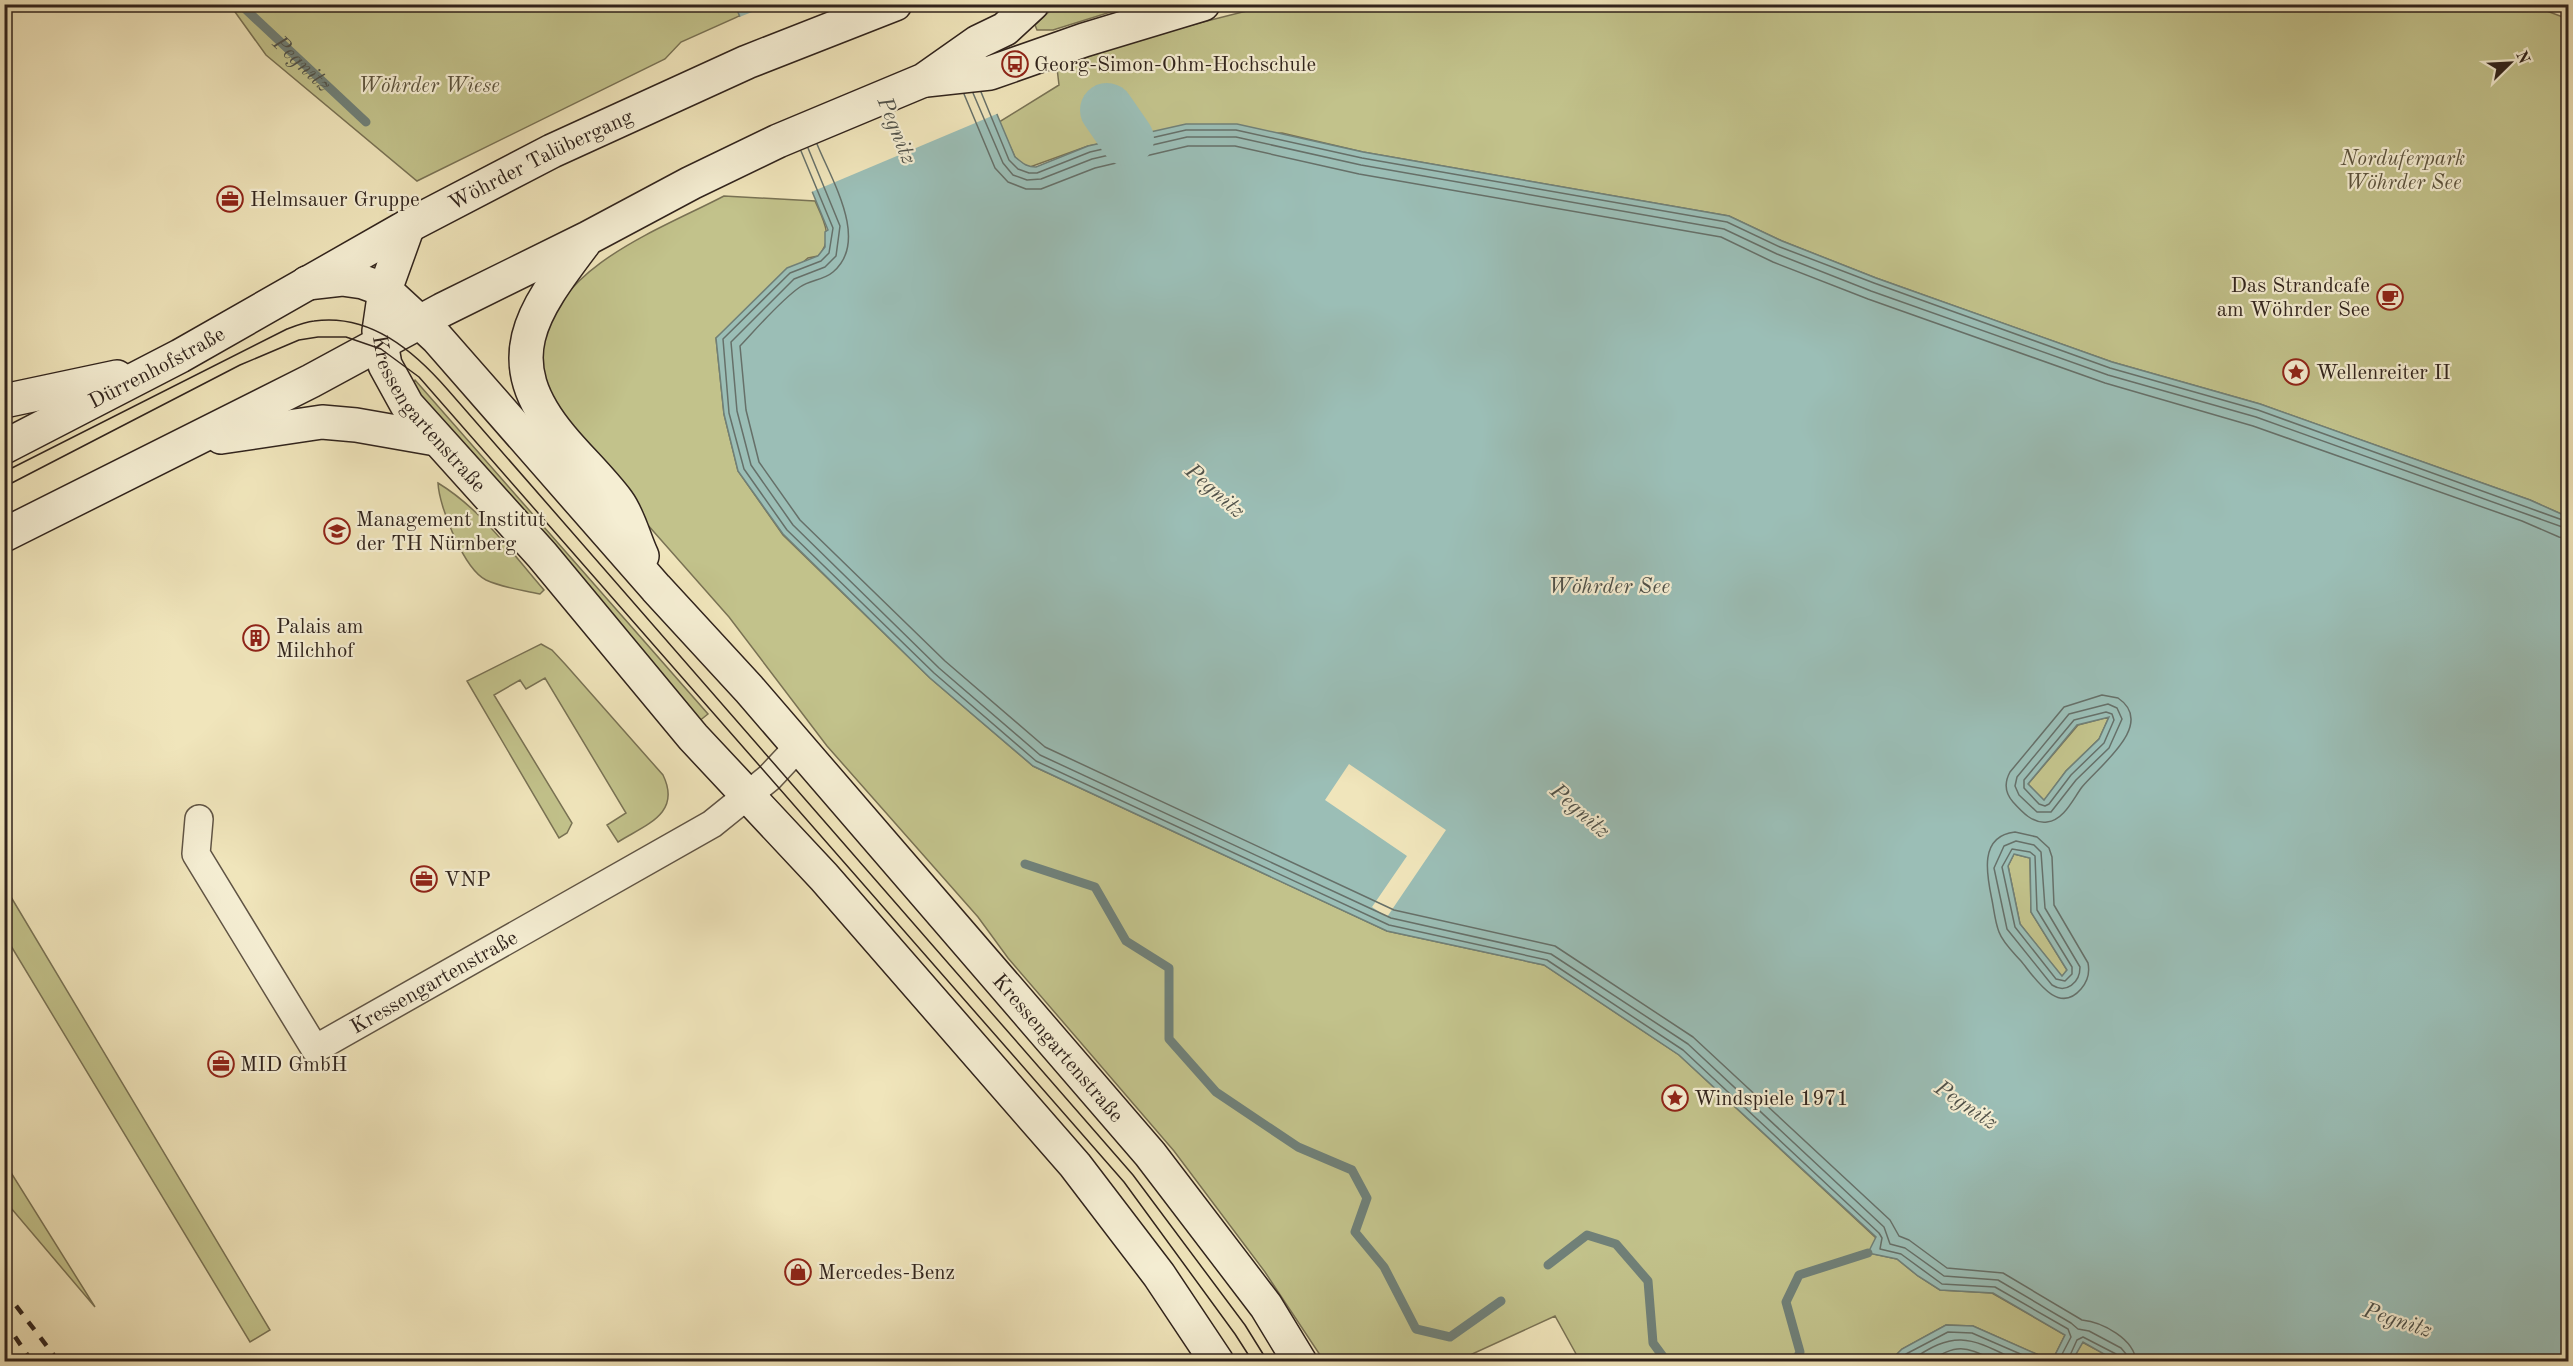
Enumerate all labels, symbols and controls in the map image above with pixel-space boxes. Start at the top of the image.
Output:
water label: Pegnitz [267,31,335,97]
north arrow [2480,33,2540,93]
bus stop icon: Georg-Simon-Ohm-Hochschule [1000,49,1030,79]
text: N [2512,49,2532,67]
place label: Georg-Simon-Ohm-Hochschule [1034,55,1316,76]
park label: Wöhrder Wiese [358,76,500,97]
water label: Pegnitz [872,93,920,168]
street label: Wöhrder Talübergang [446,106,637,215]
park label: Norduferpark Wöhrder See [2340,149,2465,194]
office icon: Helmsauer Gruppe [215,184,245,214]
place label: Helmsauer Gruppe [250,190,420,211]
place label: Das Strandcafe am Wöhrder See [2217,276,2370,321]
cafe icon: Das Strandcafe am Wöhrder See [2375,282,2405,312]
street label: Dürrenhofstraße [86,324,229,413]
street label: Kressengartenstraße [368,334,489,497]
place icon: Wellenreiter II [2281,357,2311,387]
place label: Wellenreiter II [2316,363,2450,384]
water label: Pegnitz [1180,459,1249,523]
place label: Management Institut der TH Nürnberg [356,510,545,555]
school or university icon: Management Institut der TH Nürnberg [322,516,352,546]
water label: Wöhrder See [1548,576,1670,598]
place label: Palais am Milchhof [276,617,364,662]
building icon: Palais am Milchhof [241,623,271,653]
water label: Pegnitz [1545,779,1614,843]
office icon: VNP [409,864,439,894]
place label: VNP [444,870,491,891]
street label: Kressengartenstraße [347,927,522,1039]
street label: Kressengartenstraße [988,971,1127,1127]
office icon: MID GmbH [206,1049,236,1079]
place label: MID GmbH [240,1055,347,1076]
water label: Pegnitz [1930,1076,2002,1135]
place icon: Windspiele 1971 [1660,1083,1690,1113]
place label: Windspiele 1971 [1694,1089,1849,1110]
shop icon: Mercedes-Benz [783,1257,813,1287]
place label: Mercedes-Benz [818,1263,955,1284]
water label: Pegnitz [2359,1299,2435,1342]

